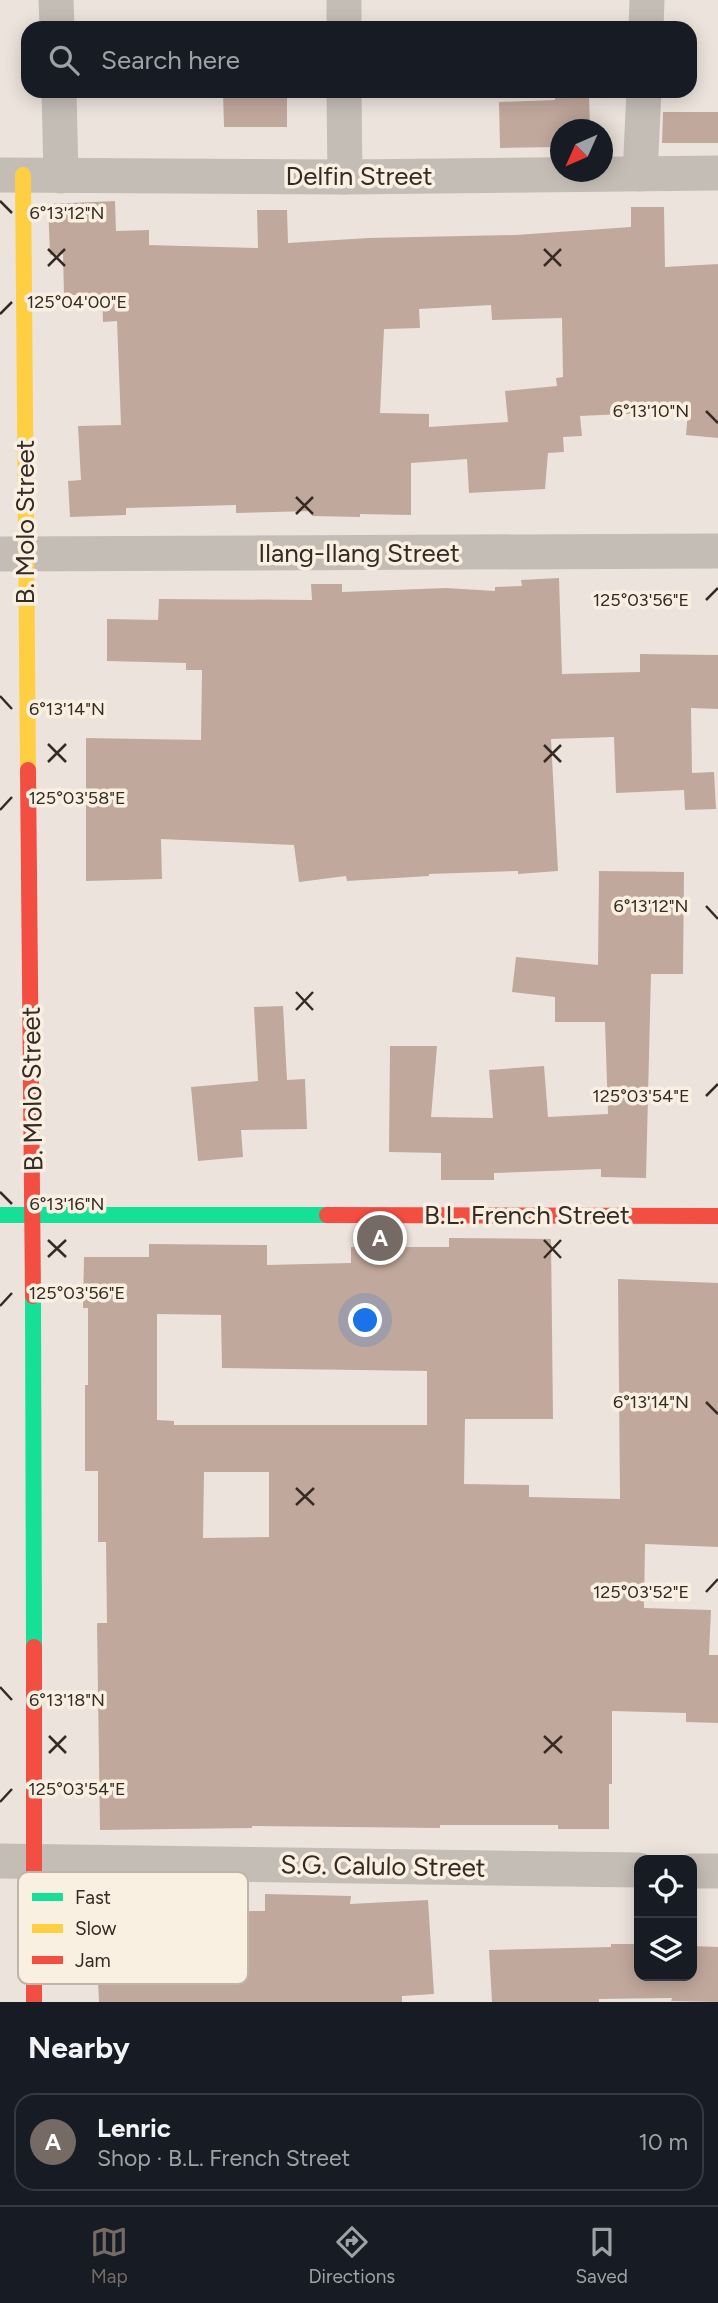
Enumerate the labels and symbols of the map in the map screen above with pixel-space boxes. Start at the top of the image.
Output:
north arrow [550,119,613,182]
street label: Delfin Street [285,160,433,192]
text: 6°13'12"N [30,202,104,224]
text: 125°04'00"E [27,291,127,313]
text: 6°13'10"N [613,400,689,422]
street label: B. Molo Street [9,439,41,604]
street label: Ilang-Ilang Street [258,537,460,569]
text: 125°03'56"E [593,589,689,611]
text: 6°13'14"N [29,698,105,720]
text: 125°03'58"E [28,787,126,809]
text: 6°13'12"N [614,895,688,917]
street label: B. Molo Street [15,1006,49,1172]
text: 125°03'54"E [592,1085,690,1107]
text: 6°13'16"N [30,1193,104,1215]
street label: B.L. French Street [424,1199,630,1231]
pin: A [357,1212,403,1264]
text: 125°03'56"E [29,1282,125,1304]
your location [348,1303,382,1337]
text: 6°13'14"N [613,1391,689,1413]
text: 125°03'52"E [593,1581,689,1603]
text: 6°13'18"N [29,1689,105,1711]
text: 125°03'54"E [28,1778,126,1800]
street label: S.G. Calulo Street [280,1848,486,1884]
legend [18,1872,248,1984]
text: Fast [75,1886,111,1909]
text: Slow [75,1917,117,1940]
text: Jam [75,1949,111,1972]

